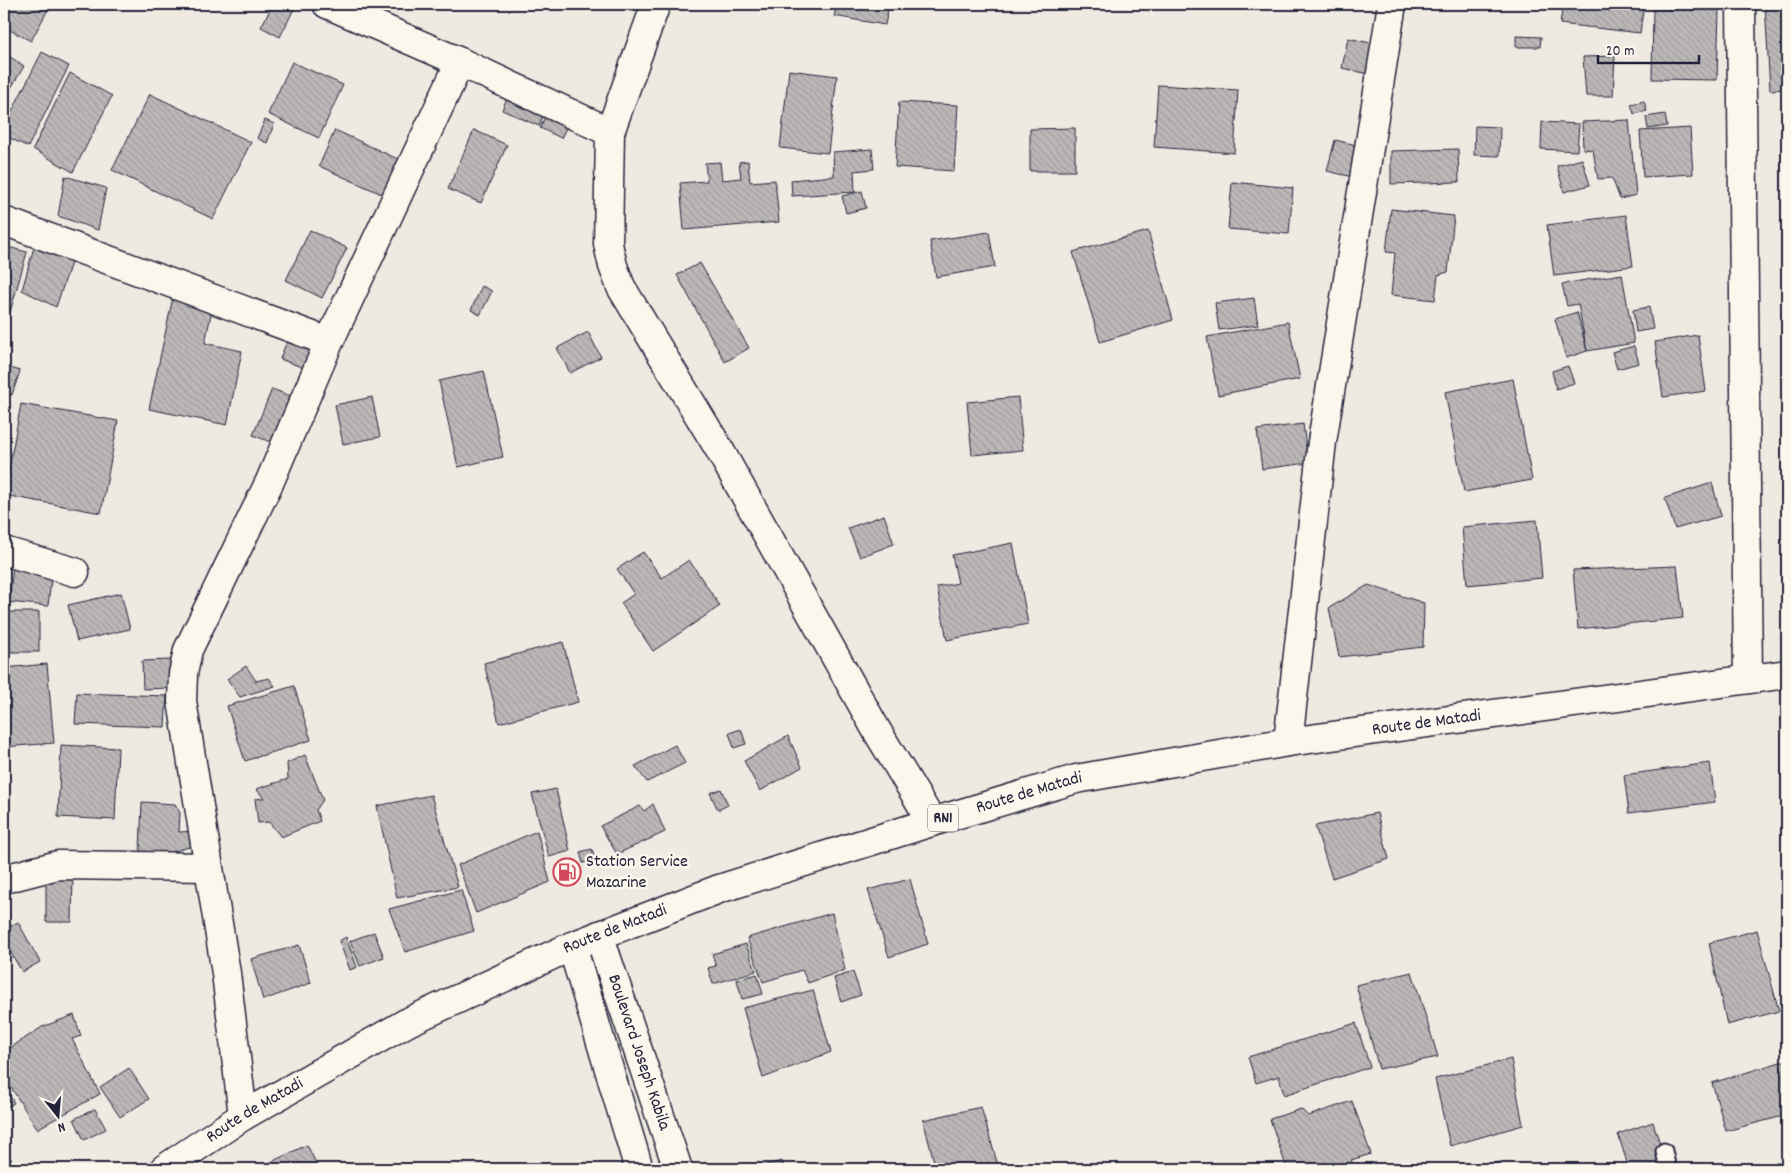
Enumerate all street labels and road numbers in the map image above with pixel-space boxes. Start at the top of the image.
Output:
street label: Route de Matadi [1370,703,1483,743]
street label: Route de Matadi [973,766,1084,821]
road number: RN1 [928,804,958,831]
street label: Route de Matadi [559,898,671,961]
street label: Boulevard Joseph Kabila [601,971,677,1134]
street label: Route de Matadi [201,1072,308,1150]

